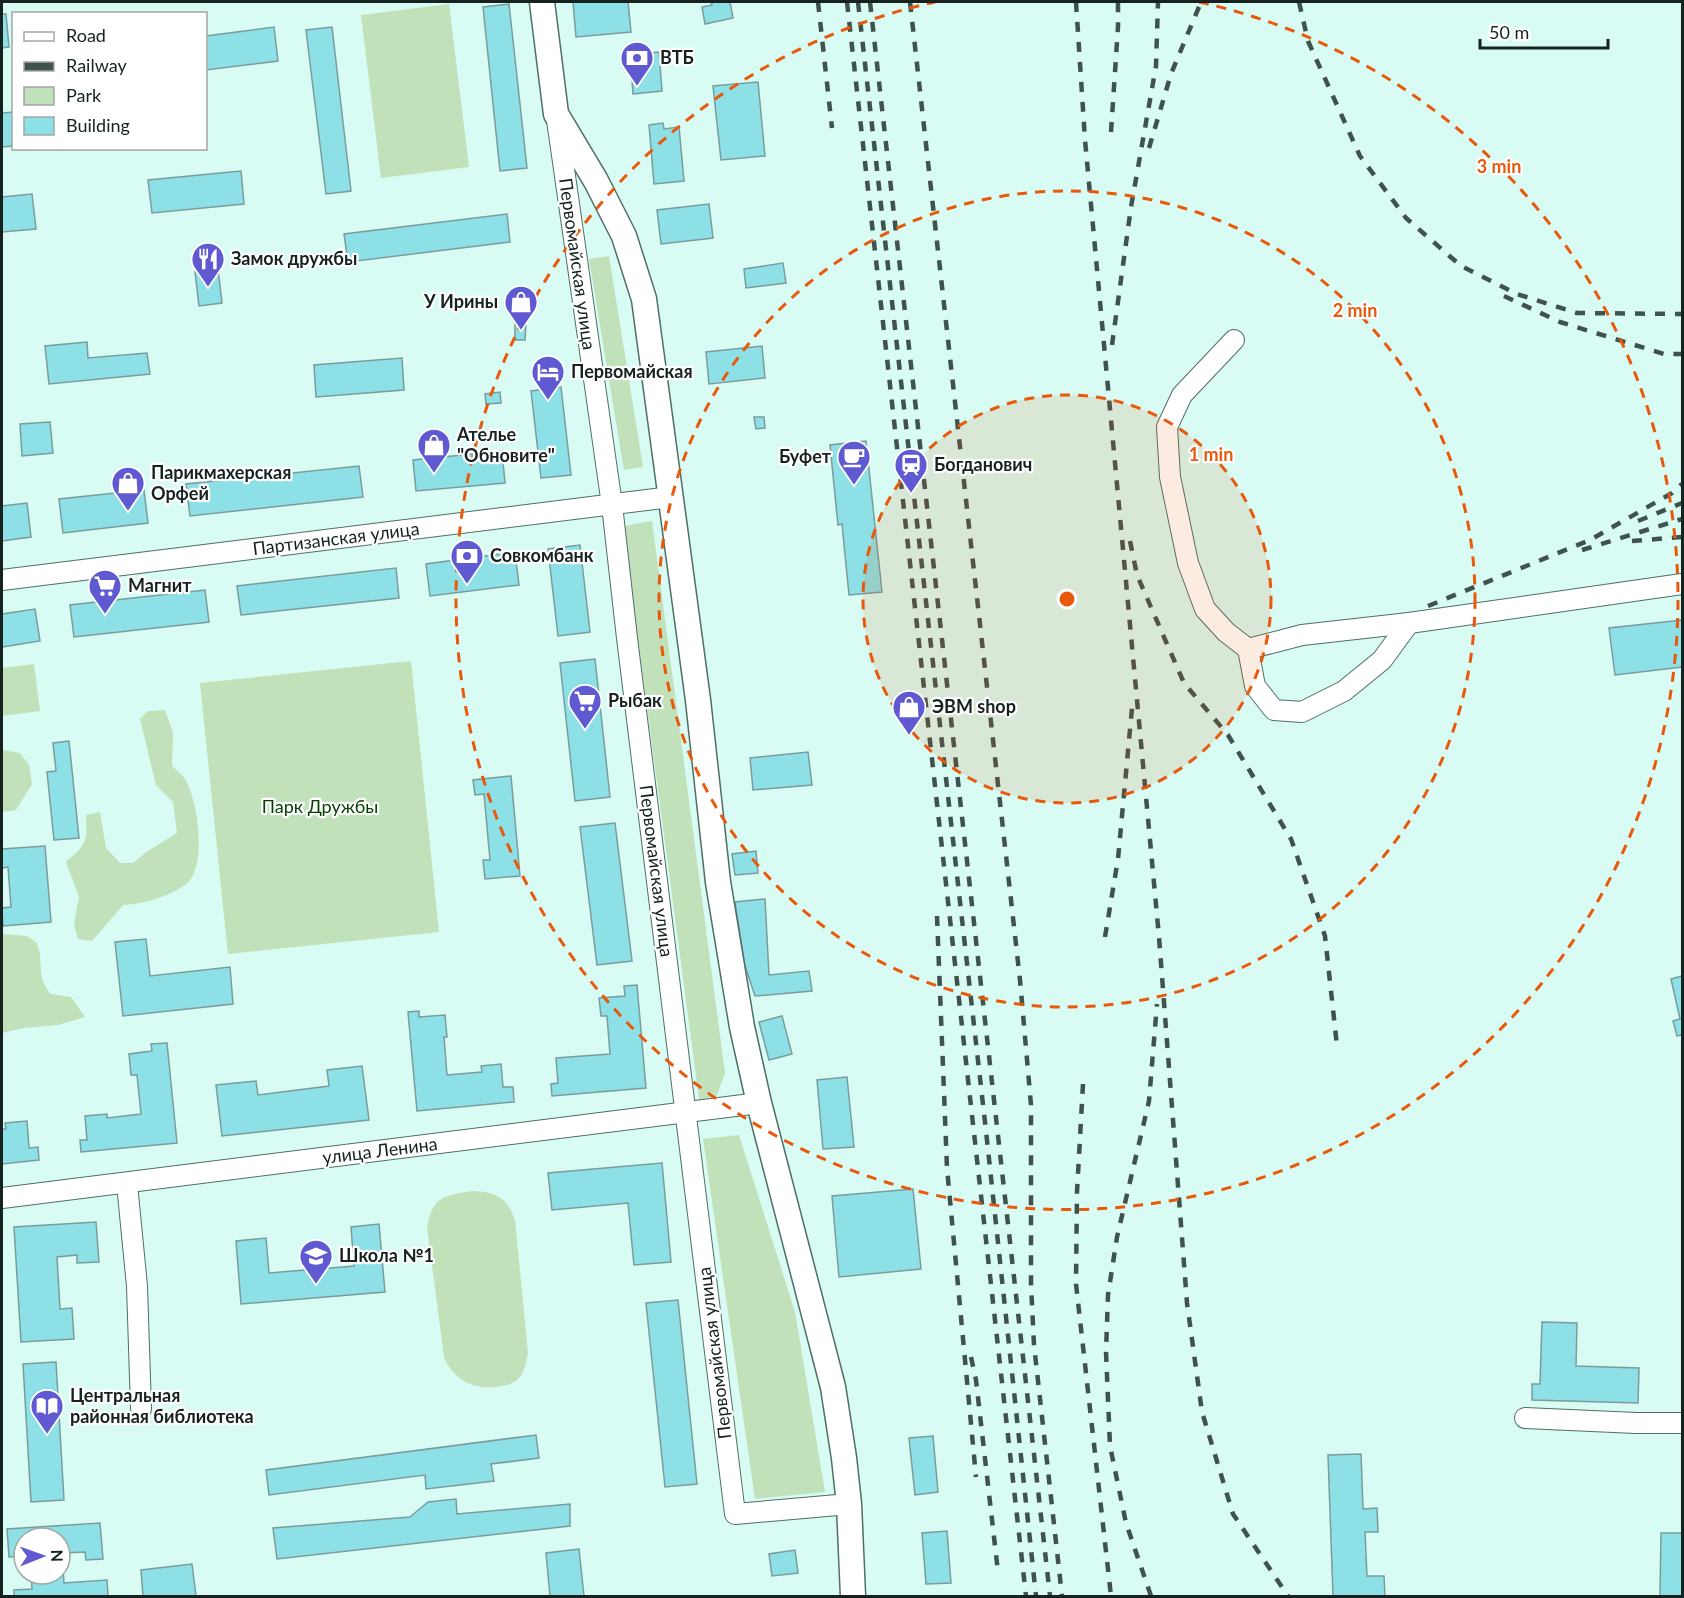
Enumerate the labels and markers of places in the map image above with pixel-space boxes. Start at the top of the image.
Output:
bank icon: ВТБ [619,40,655,87]
place label: ВТБ [660,46,694,68]
restaurant icon: Замок дружбы [190,241,226,288]
place label: Замок дружбы [231,247,357,269]
shop icon: У Ирины [503,284,539,331]
place label: У Ирины [423,290,498,312]
hotel icon: Первомайская [530,354,566,401]
place label: Первомайская [571,360,693,382]
place label: Ателье "Обновите" [456,423,555,466]
shop icon: Ателье "Обновите" [416,427,452,474]
cafe icon: Буфет [836,439,872,486]
place label: Буфет [779,445,832,467]
station icon: Богданович [893,447,929,494]
place label: Богданович [934,453,1032,475]
place label: Парикмахерская Орфей [151,461,291,504]
shop icon: Парикмахерская Орфей [110,465,146,512]
bank icon: Совкомбанк [449,538,485,585]
place label: Совкомбанк [490,544,594,566]
supermarket icon: Магнит [87,568,123,615]
place label: Магнит [128,574,192,596]
centre of rings [1057,589,1077,609]
supermarket icon: Рыбак [567,683,603,730]
place label: Рыбак [608,689,662,711]
shop icon: ЭВМ shop [891,689,927,736]
place label: ЭВМ shop [932,695,1016,717]
school or university icon: Школа №1 [298,1238,334,1285]
place label: Школа №1 [339,1244,434,1266]
place label: Центральная районная библиотека [70,1384,254,1427]
library icon: Центральная районная библиотека [29,1388,65,1435]

